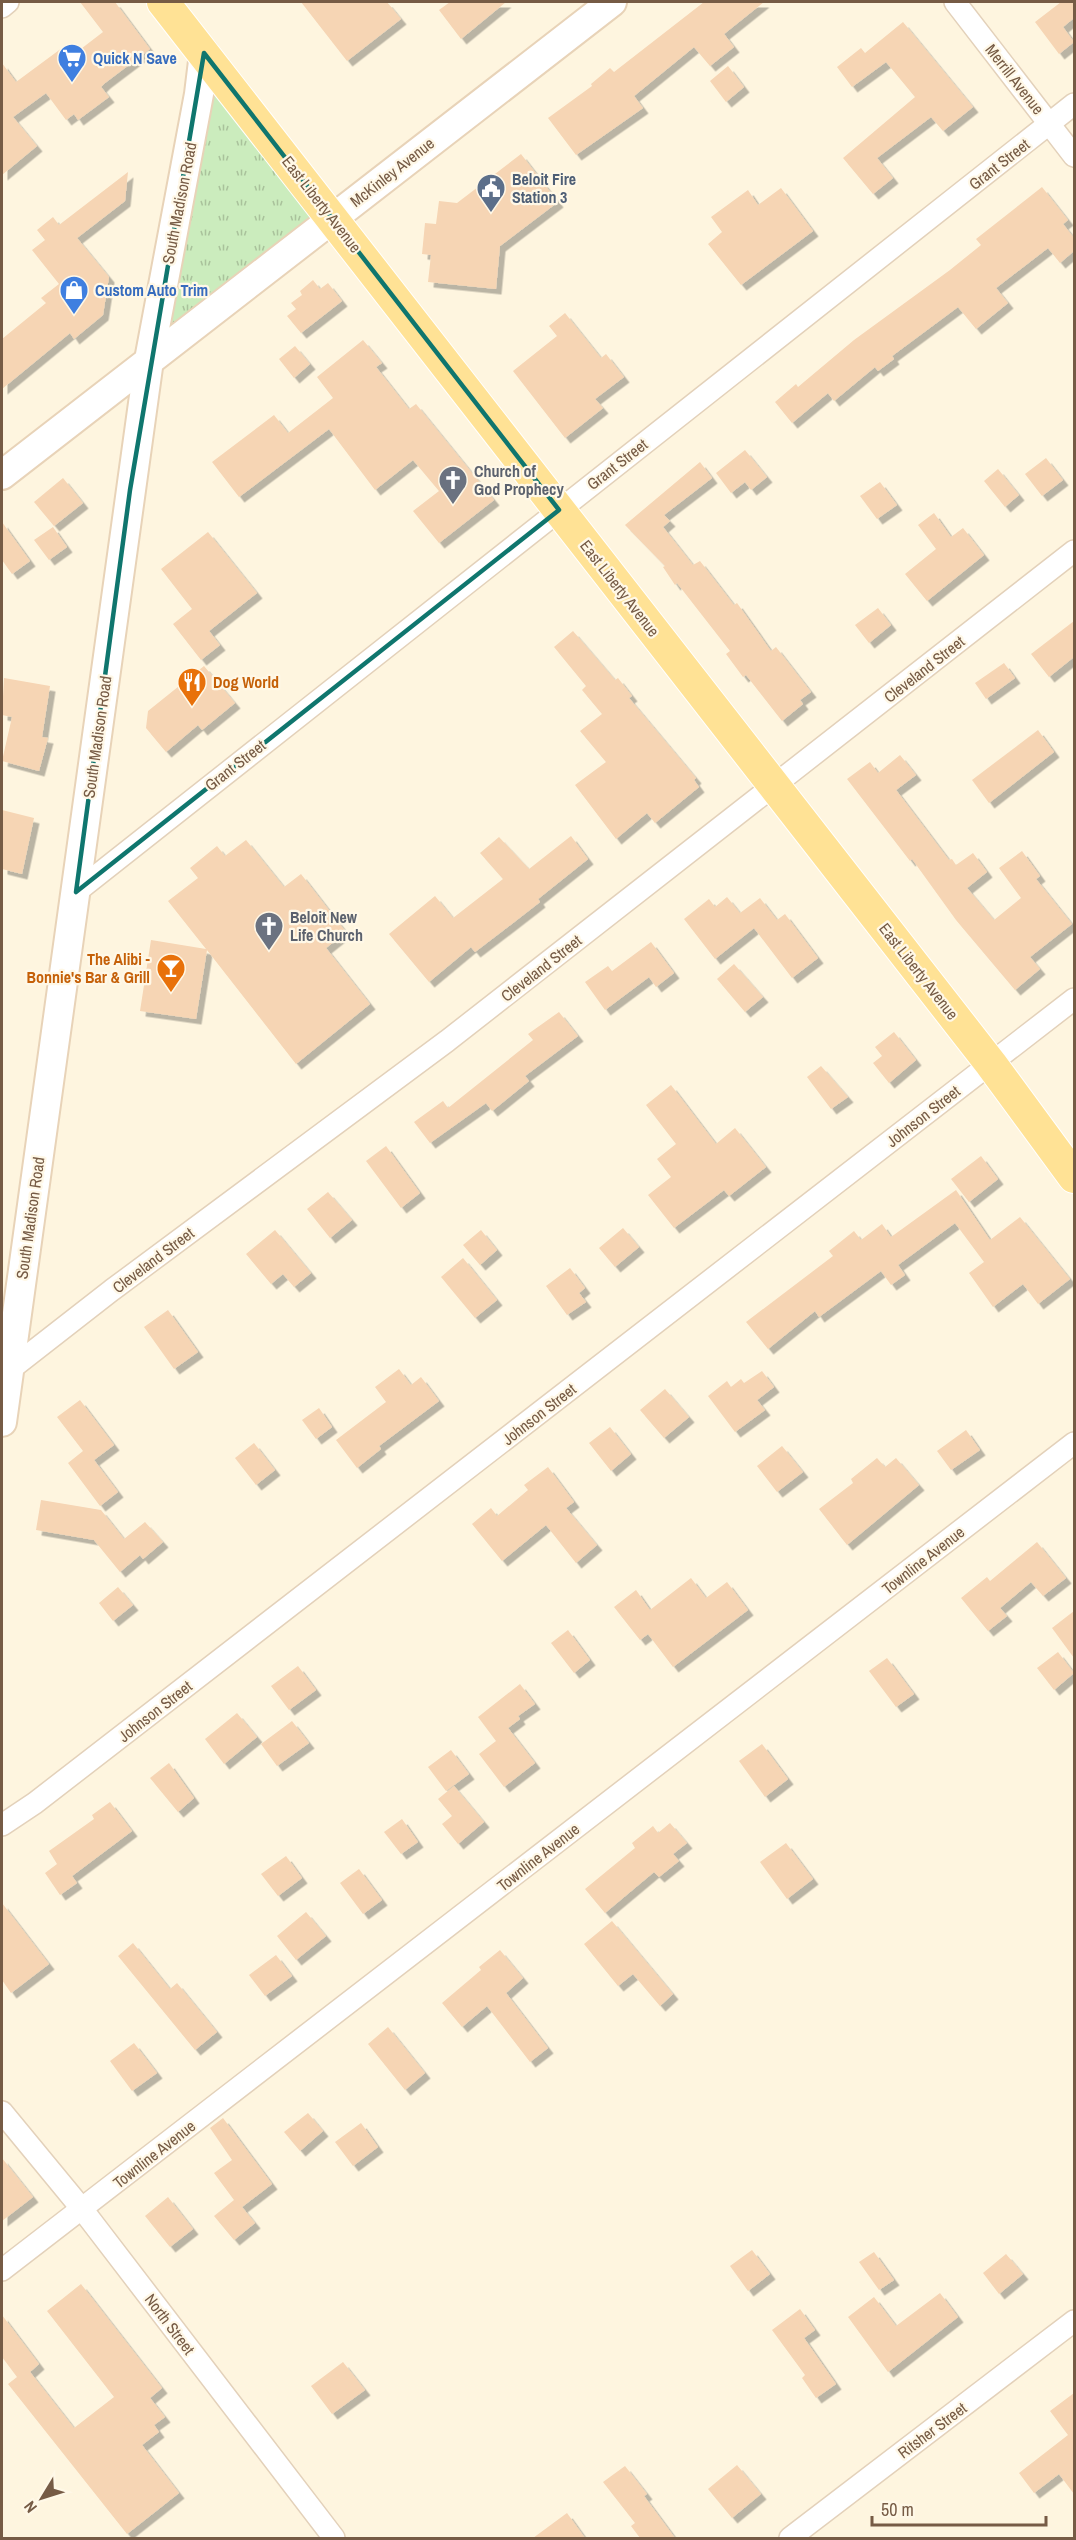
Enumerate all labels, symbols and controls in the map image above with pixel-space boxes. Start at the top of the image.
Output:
street label: Merrill Avenue [981,39,1049,119]
supermarket icon: Quick N Save [56,42,88,84]
place label: Quick N Save [93,47,177,69]
street label: McKinley Avenue [345,132,439,212]
street label: Grant Street [964,133,1034,195]
street label: South Madison Road [156,140,202,266]
street label: East Liberty Avenue [277,151,367,257]
place label: Beloit Fire Station 3 [512,168,576,208]
public building icon: Beloit Fire Station 3 [475,172,507,214]
shop icon: Custom Auto Trim [58,274,90,316]
place label: Custom Auto Trim [95,279,208,301]
street label: Grant Street [582,433,652,495]
place label: Church of God Prophecy [474,460,564,500]
church icon: Church of God Prophecy [437,464,469,506]
street label: East Liberty Avenue [575,535,665,641]
street label: Cleveland Street [879,630,969,708]
restaurant icon: Dog World [176,666,208,708]
place label: Dog World [213,671,279,693]
street label: South Madison Road [78,674,116,800]
street label: Grant Street [200,734,270,796]
place label: Beloit New Life Church [290,906,363,946]
church icon: Beloit New Life Church [253,910,285,952]
street label: East Liberty Avenue [874,918,964,1024]
street label: Cleveland Street [496,929,586,1007]
place label: The Alibi - Bonnie's Bar & Grill [27,948,151,988]
bar icon: The Alibi - Bonnie's Bar & Grill [155,952,187,994]
street label: Johnson Street [881,1080,965,1152]
street label: South Madison Road [11,1155,49,1281]
street label: Cleveland Street [108,1222,199,1298]
street label: Johnson Street [497,1378,581,1450]
street label: Townline Avenue [877,1521,969,1599]
street label: Johnson Street [113,1675,197,1747]
street label: Townline Avenue [492,1818,584,1896]
street label: Townline Avenue [108,2115,200,2193]
street label: North Street [140,2289,200,2359]
street label: Ritsher Street [893,2397,971,2463]
north arrow [12,2468,72,2528]
scale bar [872,2489,1046,2527]
text: N [19,2497,42,2518]
text: 50 m [881,2497,914,2522]

